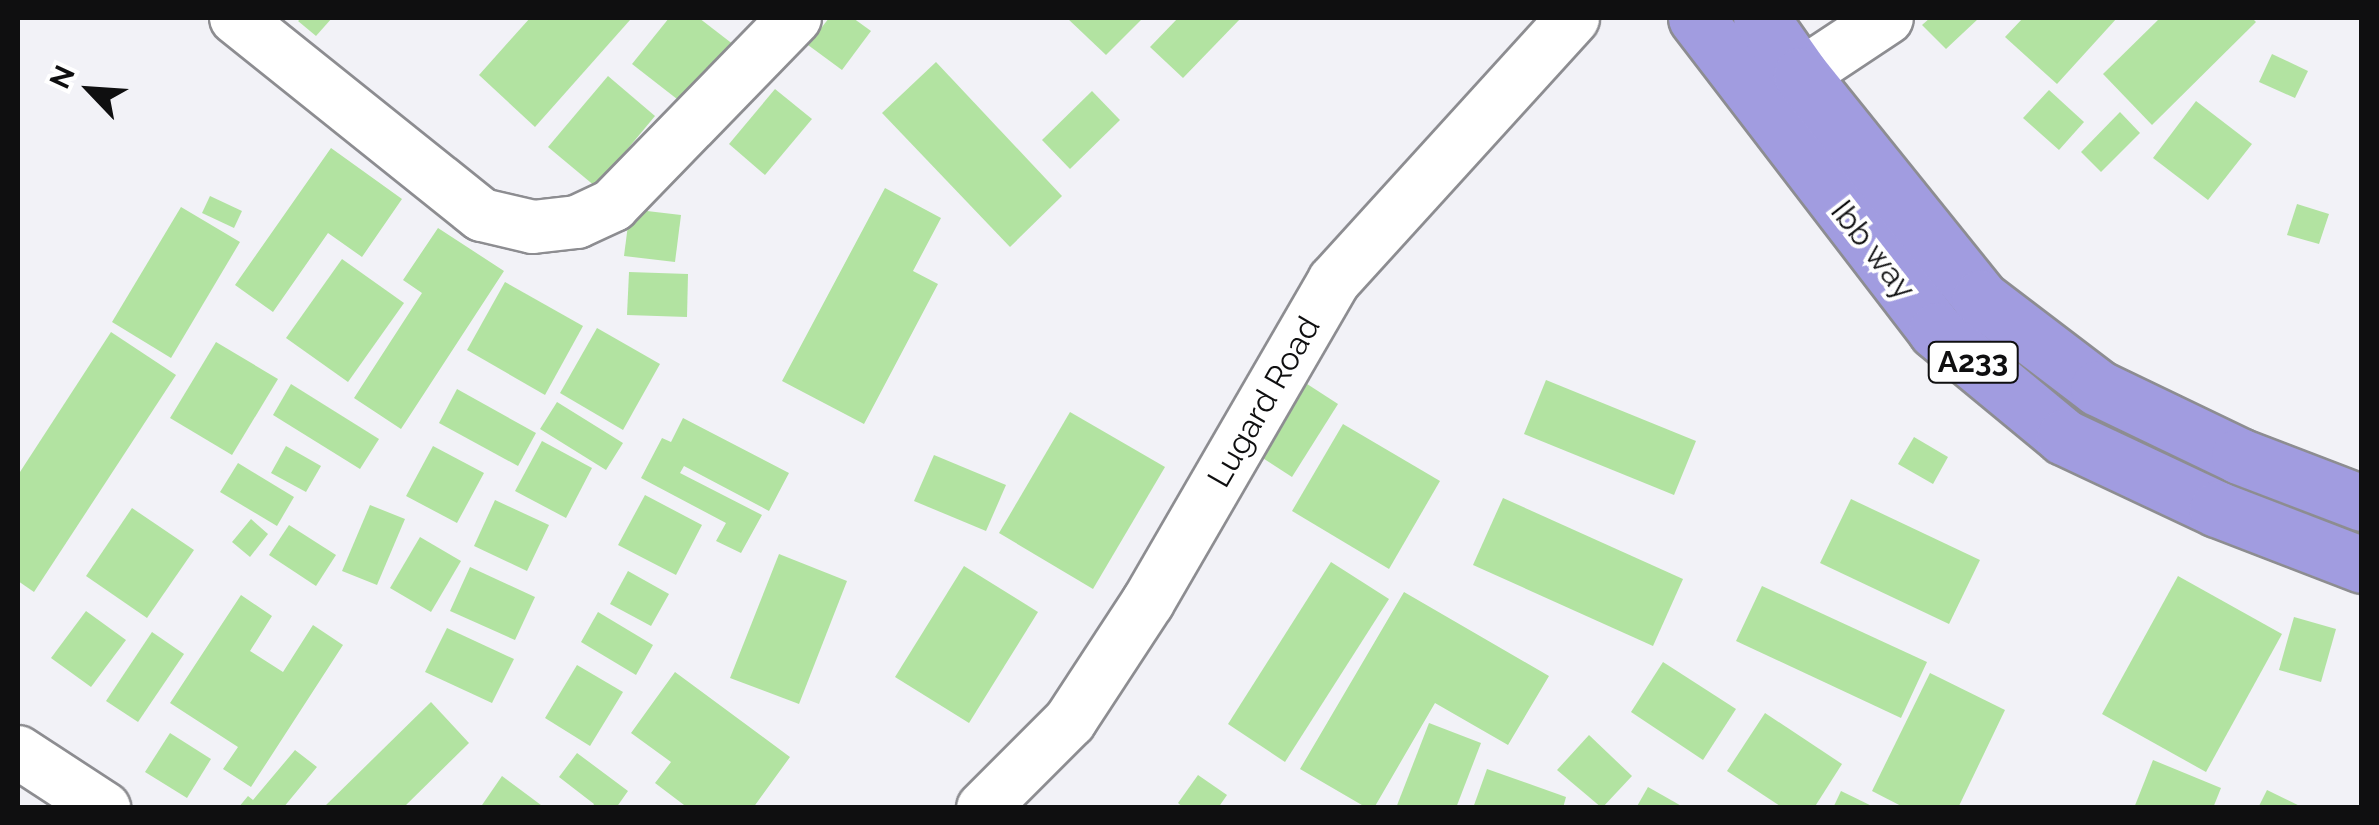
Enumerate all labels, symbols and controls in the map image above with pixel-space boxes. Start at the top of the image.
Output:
north arrow [40,40,140,140]
text: N [43,60,82,94]
street label: Ibb way [1822,193,1924,307]
street label: Lugard Road [1200,310,1328,494]
road number: A233 [1926,337,2020,387]

